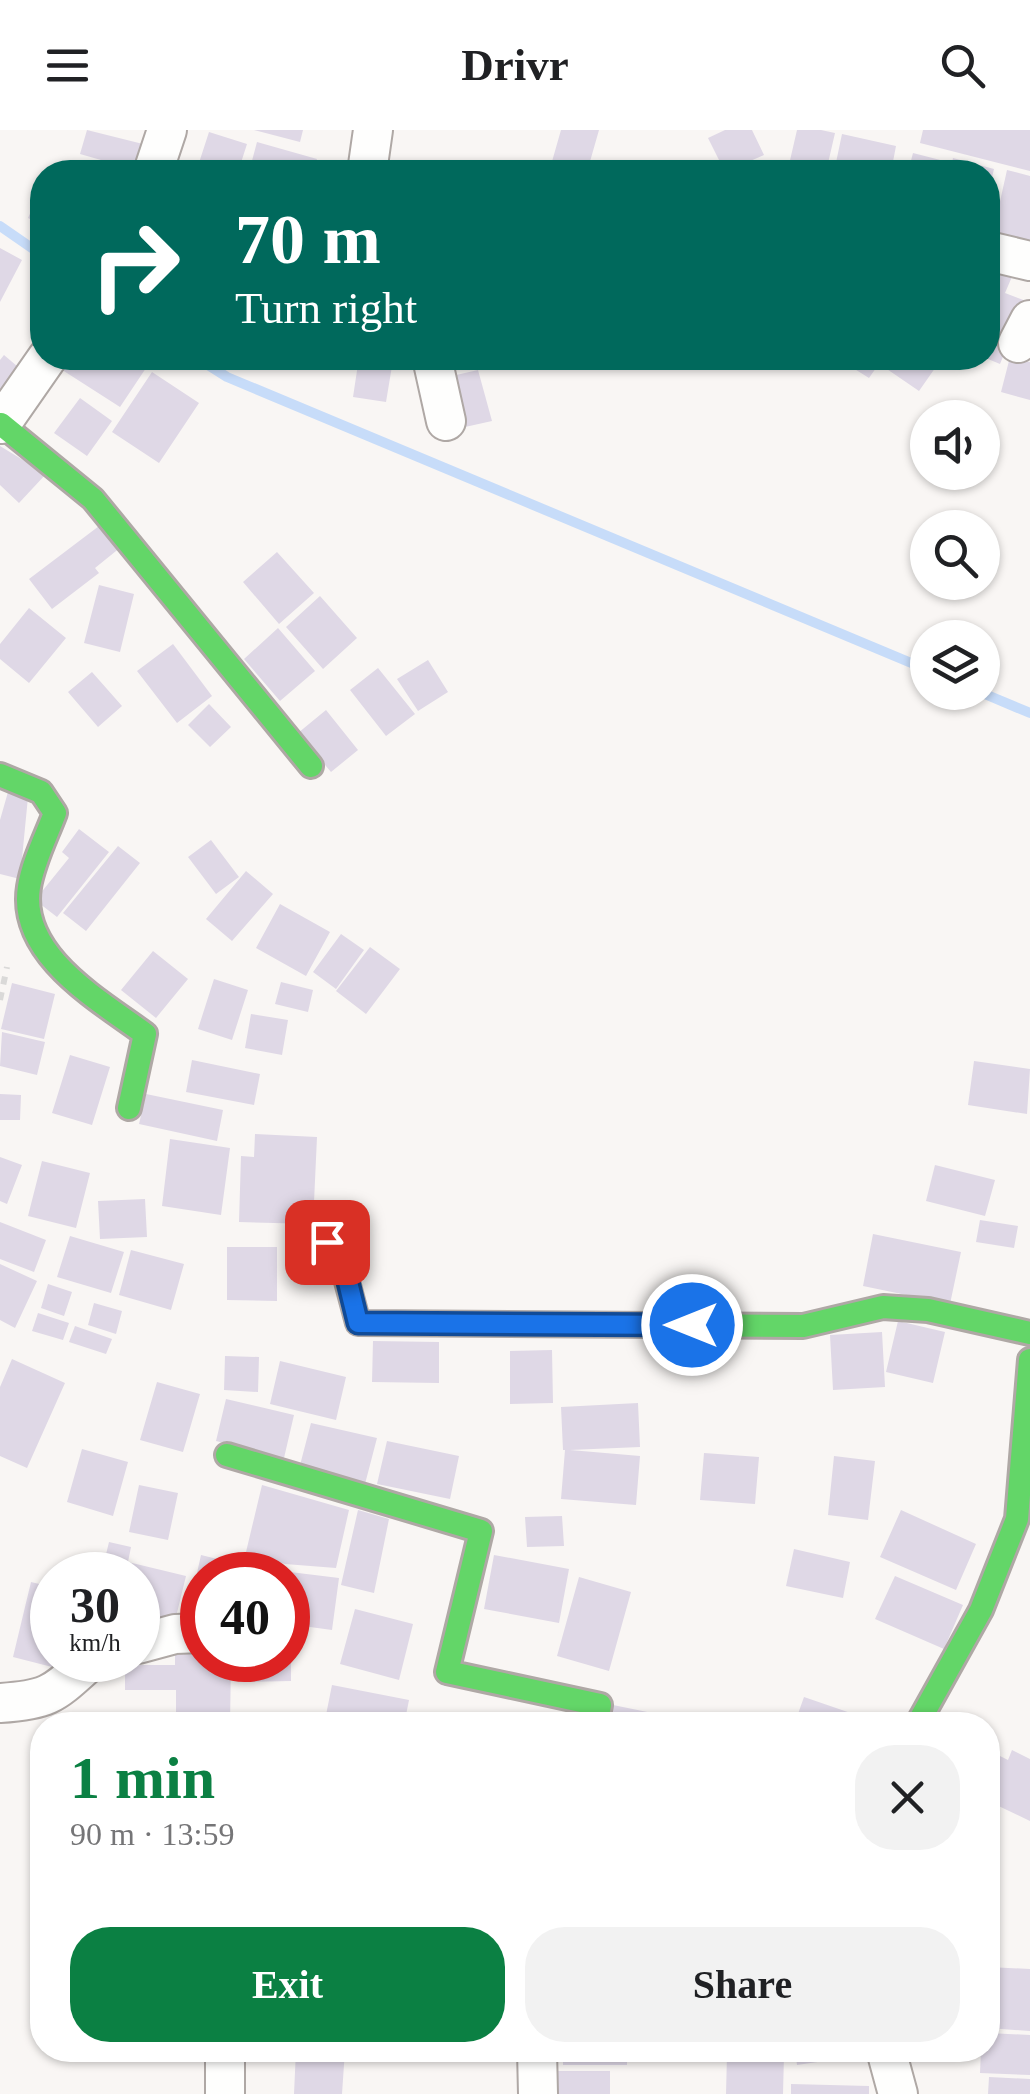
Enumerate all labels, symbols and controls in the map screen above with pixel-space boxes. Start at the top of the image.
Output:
icon: menu [40,38,95,93]
icon: search [935,38,990,93]
text: Drivr [461,40,569,90]
icon: right [70,200,200,330]
text: 70 m [235,201,381,278]
text: Turn right [235,283,417,333]
map controls [910,400,1000,710]
button: sound [910,400,1000,490]
button: search [910,510,1000,600]
button: layers [910,620,1000,710]
pin [285,1200,370,1285]
icon: arrive [300,1215,355,1270]
position arrow [640,1273,744,1377]
speed limit sign: 40 [180,1552,310,1682]
text: 30 [70,1577,120,1633]
text: km/h [69,1629,121,1656]
text: 1 min [70,1745,215,1811]
button: close [855,1745,960,1850]
text: 90 m · 13:59 [70,1816,234,1852]
button: Exit [70,1927,505,2042]
button: Share [525,1927,960,2042]

